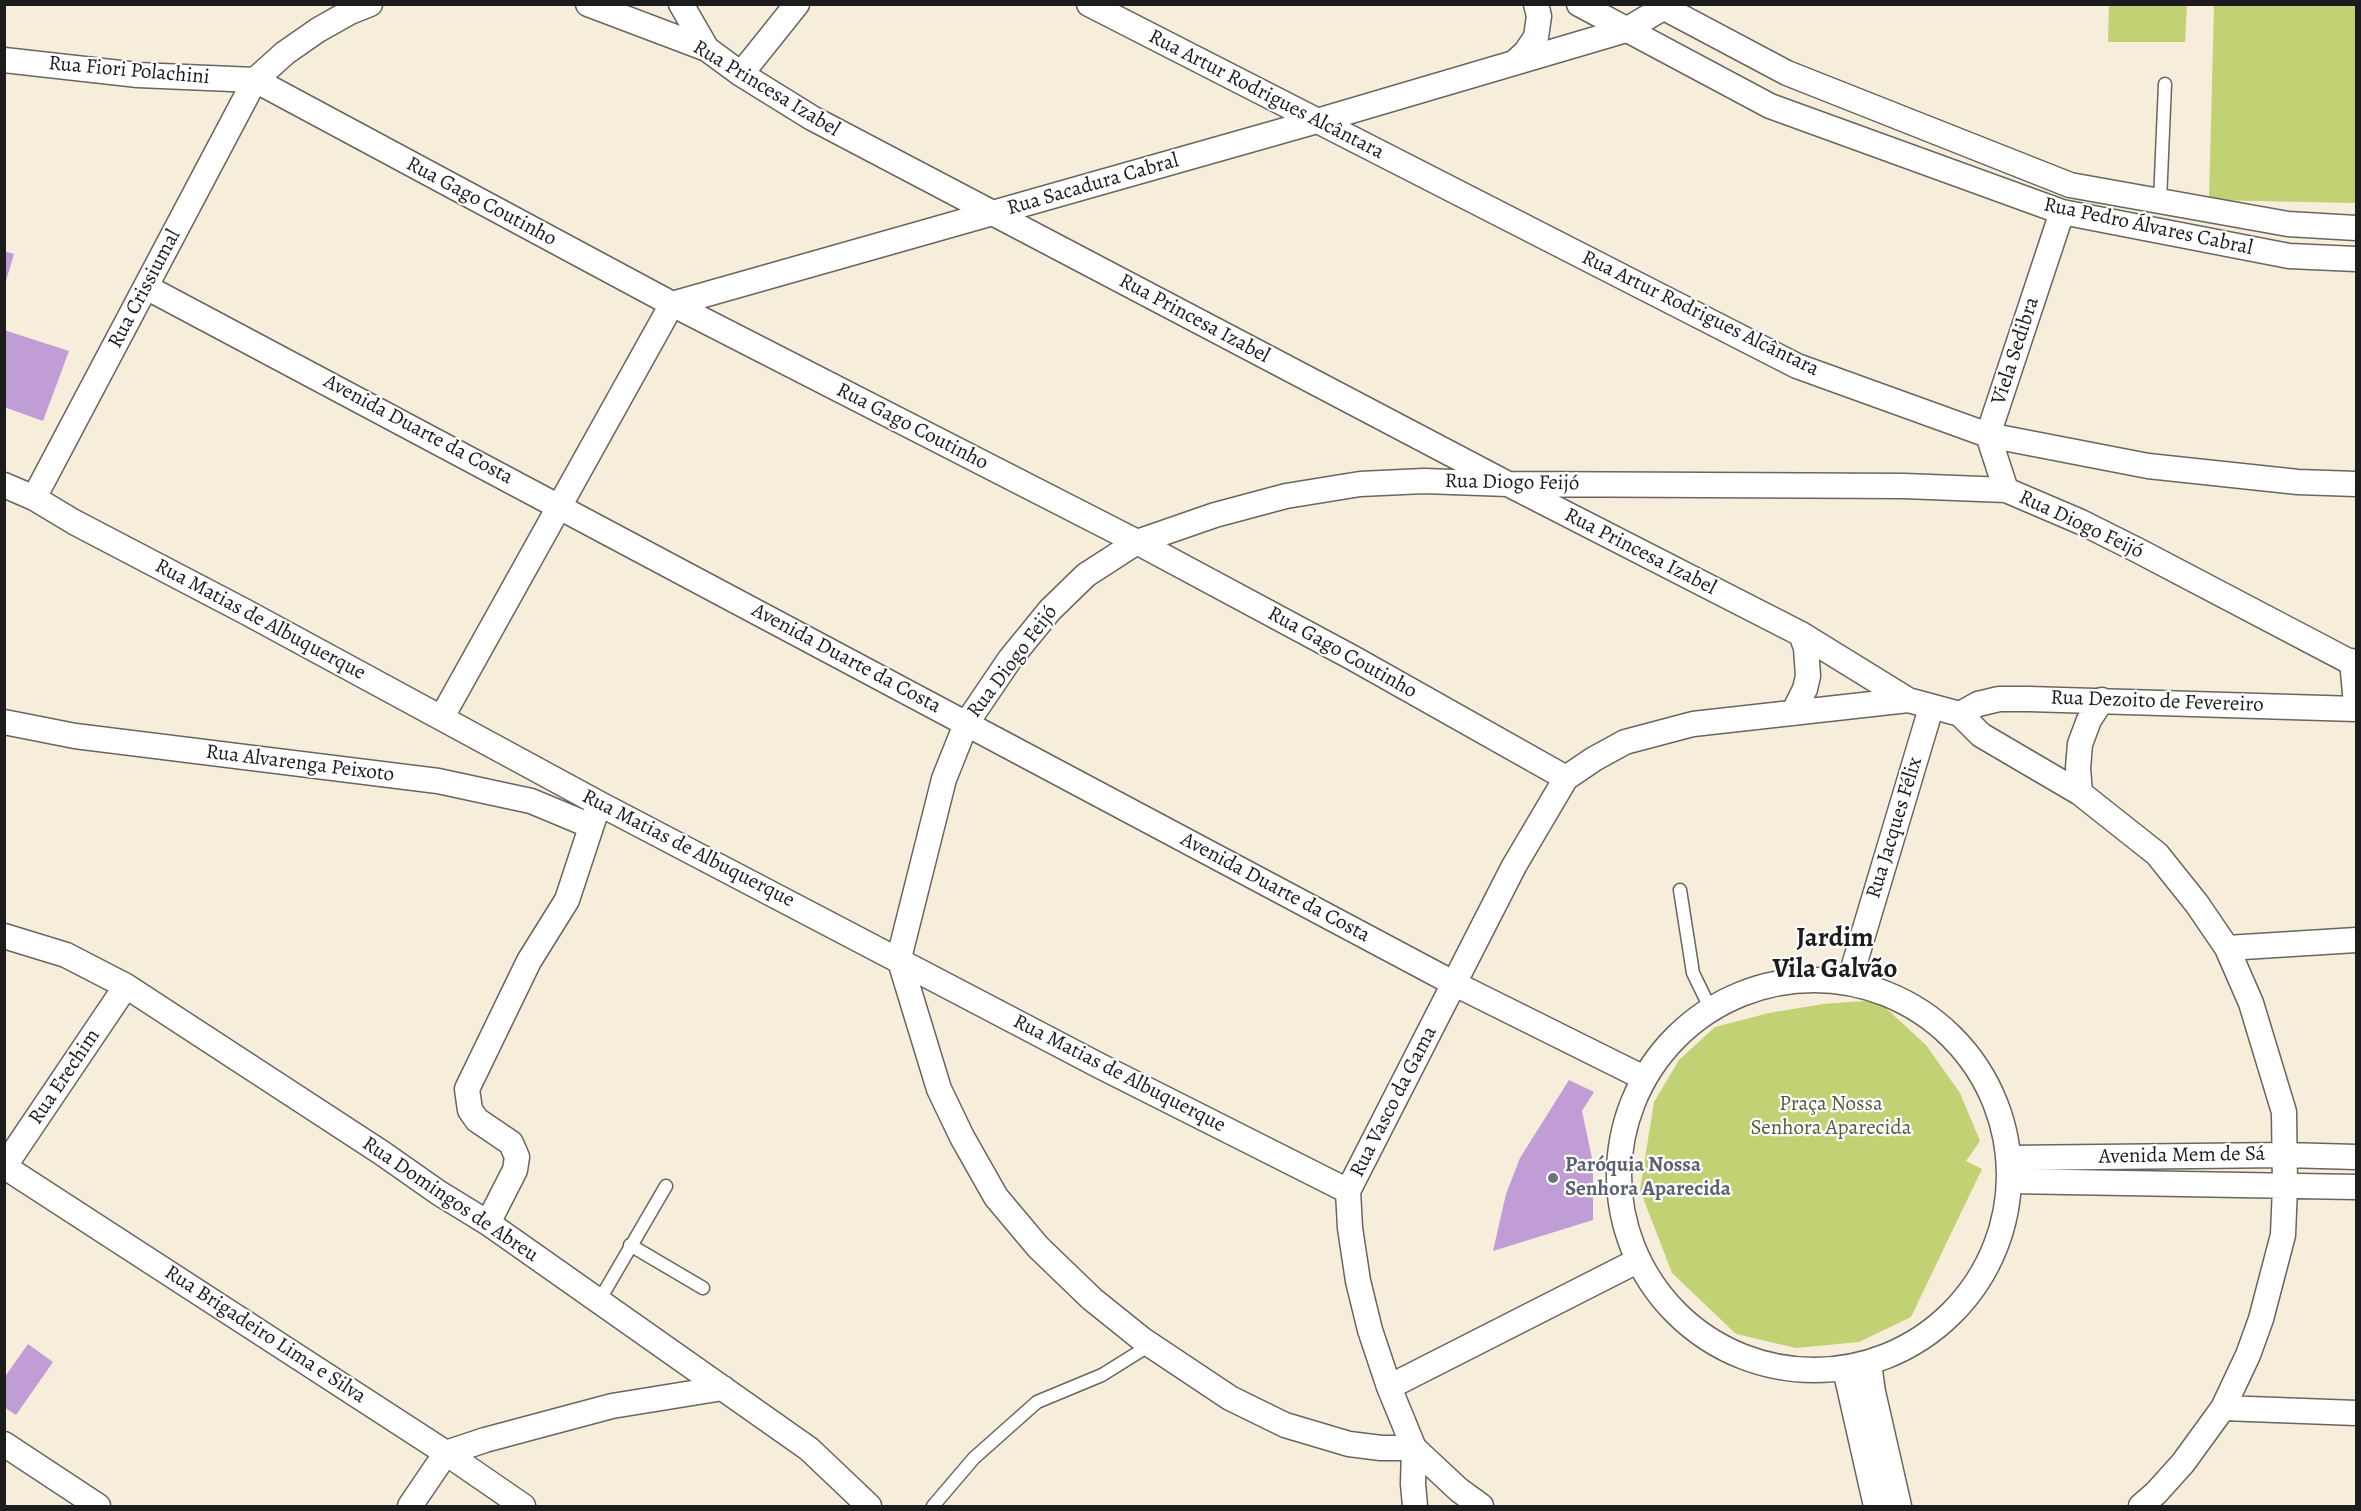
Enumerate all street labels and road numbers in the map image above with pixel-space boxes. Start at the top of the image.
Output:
street label: Rua Artur Rodrigues Alcântara [1144,25,1388,165]
street label: Rua Princesa Izabel [688,35,844,143]
street label: Rua Fiori Polachini [47,51,211,91]
street label: Rua Sacadura Cabral [1004,148,1182,222]
street label: Rua Gago Coutinho [401,152,561,252]
street label: Rua Pedro Álvares Cabral [2041,193,2255,261]
street label: Rua Crissiumal [103,225,187,353]
street label: Rua Artur Rodrigues Alcântara [1577,245,1823,383]
street label: Rua Princesa Izabel [1114,269,1274,369]
street label: Viela Sedibra [1987,294,2045,408]
street label: Avenida Duarte da Costa [319,369,517,491]
street label: Rua Gago Coutinho [832,378,992,476]
street label: Rua Diogo Feijó [1444,469,1580,497]
street label: Rua Diogo Feijó [2015,485,2147,565]
street label: Rua Princesa Izabel [1560,503,1720,601]
street label: Rua Matias de Albuquerque [150,554,370,686]
street label: Avenida Duarte da Costa [747,598,945,720]
street label: Rua Diogo Feijó [962,601,1064,723]
street label: Rua Gago Coutinho [1263,602,1421,704]
street label: Rua Dezoito de Fevereiro [2050,686,2264,718]
street label: Rua Alvarenga Peixoto [204,740,396,788]
street label: Rua Jacques Félix [1862,754,1928,902]
street label: Rua Matias de Albuquerque [578,784,798,914]
street label: Avenida Duarte da Costa [1176,827,1374,949]
street label: Rua Matias de Albuquerque [1009,1009,1229,1139]
street label: Rua Vasco da Gama [1345,1022,1443,1182]
street label: Rua Erechim [24,1024,106,1130]
street label: Rua Domingos de Abreu [357,1132,543,1268]
street label: Avenida Mem de Sá [2098,1142,2266,1170]
street label: Rua Brigadeiro Lima e Silva [160,1260,370,1410]

